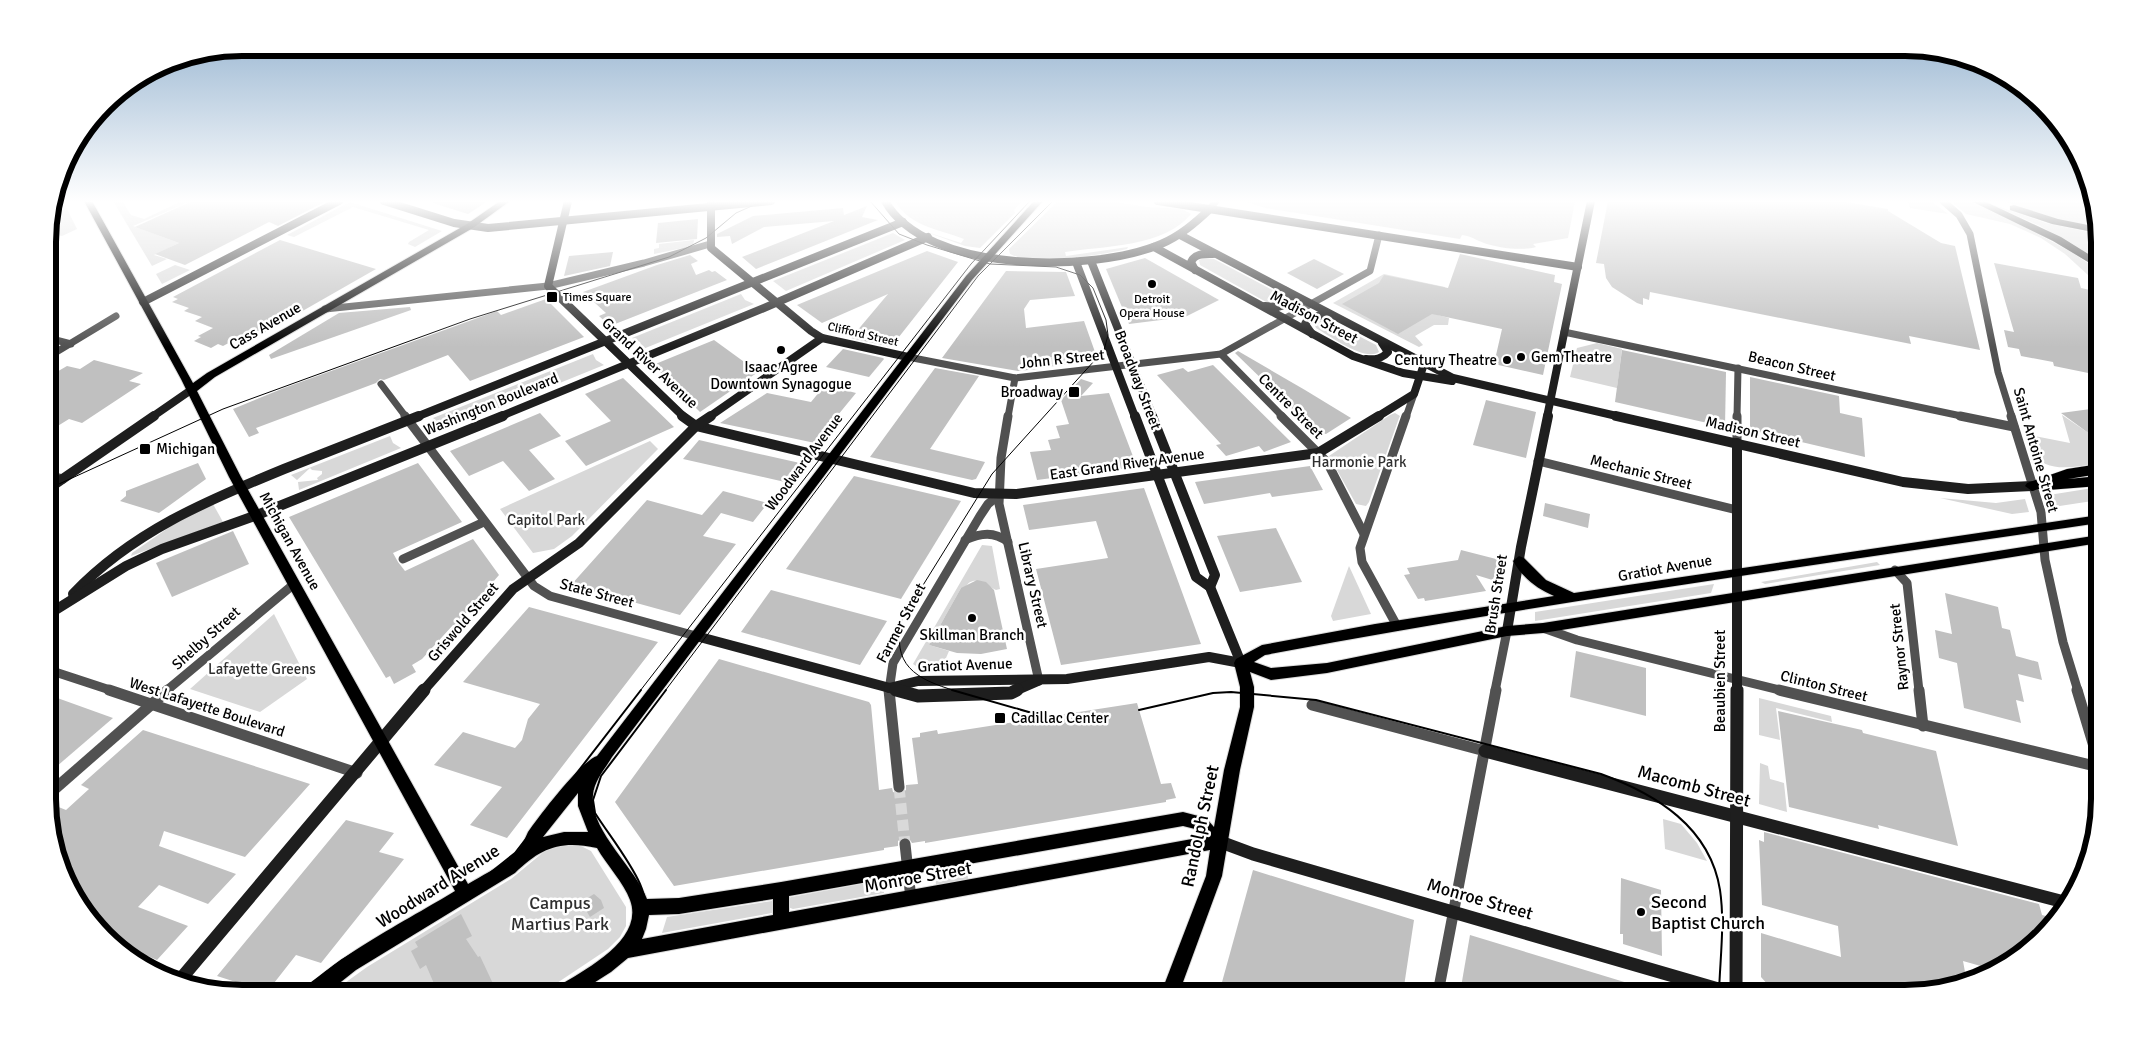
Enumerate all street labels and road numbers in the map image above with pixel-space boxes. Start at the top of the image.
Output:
street label: Madison Street [1267,286,1361,348]
street label: Cass Avenue [226,298,304,354]
street label: Grand River Avenue [598,314,702,412]
street label: Clifford Street [826,319,900,350]
street label: Broadway Street [1111,328,1165,432]
street label: John R Street [1019,346,1105,372]
street label: Beacon Street [1746,347,1838,385]
street label: Washington Boulevard [421,369,561,439]
street label: Centre Street [1255,370,1327,442]
street label: Saint Antoine Street [2010,385,2062,515]
street label: Woodward Avenue [761,410,847,514]
street label: Madison Street [1704,412,1802,452]
street label: East Grand River Avenue [1049,444,1205,484]
street label: Mechanic Street [1588,451,1694,493]
street label: Michigan Avenue [256,489,324,593]
street label: Library Street [1014,540,1052,630]
street label: Gratiot Avenue [1617,551,1713,585]
street label: Brush Street [1481,553,1511,635]
street label: State Street [558,574,636,612]
street label: Griswold Street [424,579,502,665]
street label: Farmer Street [872,580,930,666]
street label: Shelby Street [168,603,244,673]
street label: Raynor Street [1885,603,1913,691]
street label: Beaubien Street [1711,630,1729,732]
street label: Gratiot Avenue [917,654,1013,676]
street label: Clinton Street [1779,666,1869,706]
street label: West Lafayette Boulevard [127,673,287,741]
street label: Macomb Street [1635,760,1753,812]
street label: Randolph Street [1176,763,1224,889]
street label: Woodward Avenue [372,839,504,933]
street label: Monroe Street [862,857,974,897]
street label: Monroe Street [1424,873,1536,925]

